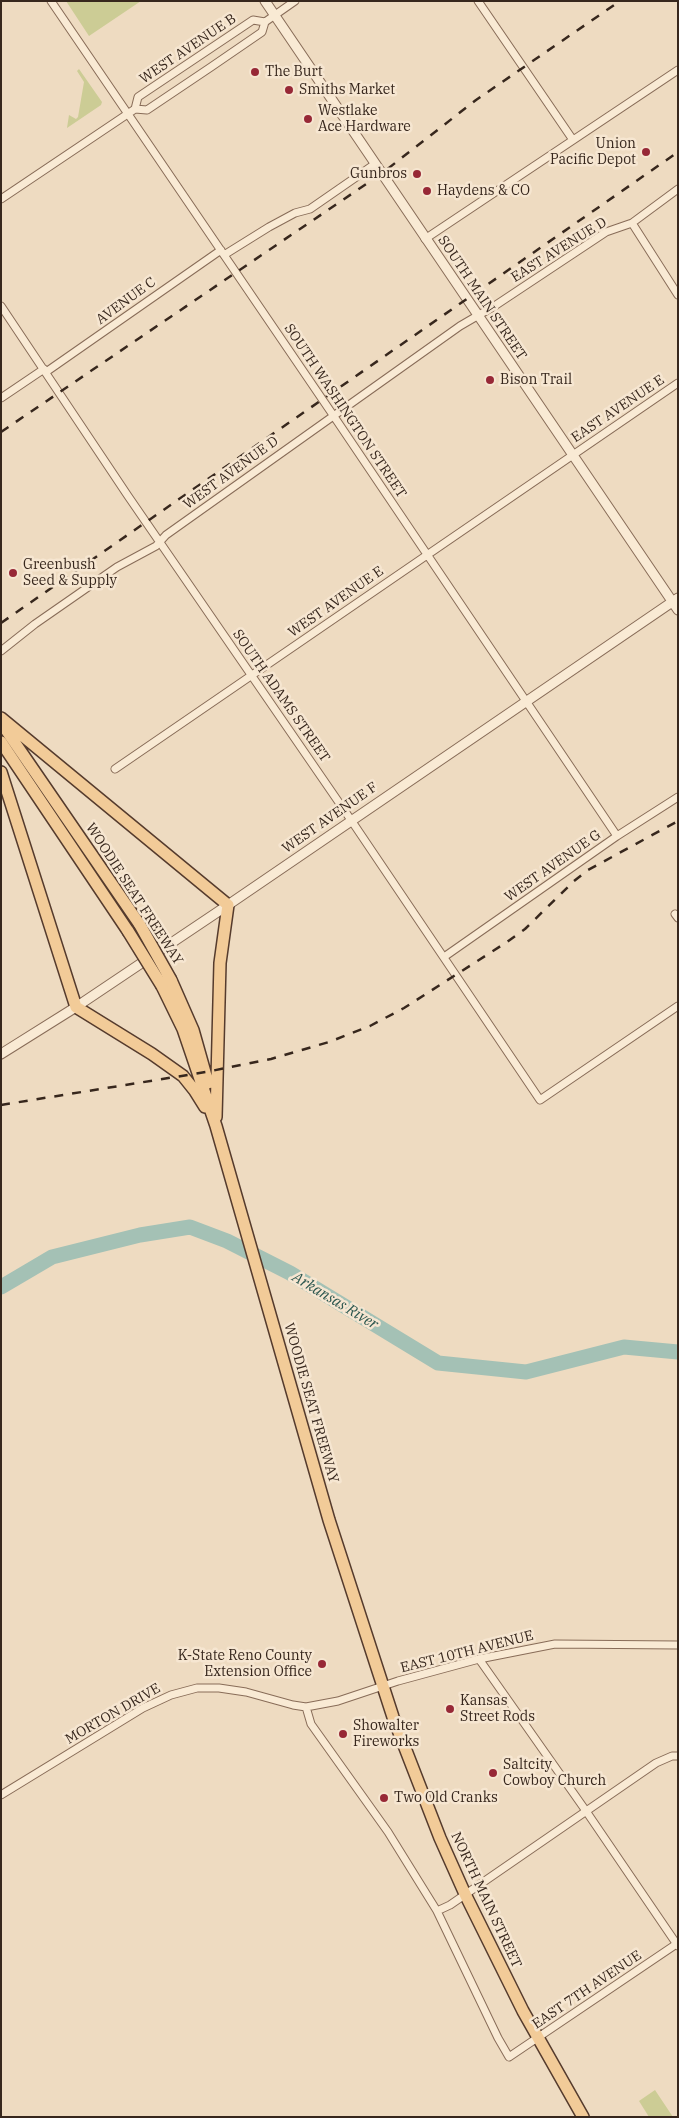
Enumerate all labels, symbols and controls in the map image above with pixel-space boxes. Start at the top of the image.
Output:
street label: WEST AVENUE B [136,10,240,88]
place label: The Burt [265,64,323,80]
marker: The Burt [249,66,261,78]
place label: Smiths Market [299,82,395,98]
marker: Smiths Market [283,84,295,96]
place label: Westlake Ace Hardware [318,103,411,136]
marker: Westlake Ace Hardware [302,113,314,125]
place label: Union Pacific Depot [550,136,636,168]
marker: Union Pacific Depot [640,146,652,158]
place label: Gunbros [350,166,407,182]
marker: Gunbros [411,168,423,180]
place label: Haydens & CO [437,183,530,199]
marker: Haydens & CO [421,185,433,197]
street label: EAST AVENUE D [508,214,610,286]
street label: SOUTH MAIN STREET [434,233,530,363]
street label: AVENUE C [93,274,159,328]
street label: SOUTH WASHINGTON STREET [280,321,410,501]
place label: Bison Trail [500,372,572,388]
street label: EAST AVENUE E [568,372,668,446]
marker: Bison Trail [484,374,496,386]
street label: WEST AVENUE D [180,433,282,513]
place label: Greenbush Seed & Supply [23,557,117,590]
street label: WEST AVENUE E [285,563,387,641]
marker: Greenbush Seed & Supply [7,567,19,579]
street label: SOUTH ADAMS STREET [229,626,333,766]
street label: WEST AVENUE F [279,779,381,857]
street label: WOODIE SEAT FREEWAY [82,820,186,968]
street label: WEST AVENUE G [502,827,604,905]
water label: Arkansas River [289,1268,381,1334]
street label: WOODIE SEAT FREEWAY [280,1321,342,1485]
street label: EAST 10TH AVENUE [399,1627,535,1677]
place label: K-State Reno County Extension Office [178,1648,312,1680]
marker: K-State Reno County Extension Office [316,1658,328,1670]
street label: MORTON DRIVE [63,1680,163,1748]
place label: Kansas Street Rods [460,1693,535,1725]
marker: Kansas Street Rods [444,1703,456,1715]
place label: Showalter Fireworks [353,1718,419,1750]
marker: Showalter Fireworks [337,1728,349,1740]
place label: Saltcity Cowboy Church [503,1757,606,1790]
marker: Saltcity Cowboy Church [487,1767,499,1779]
place label: Two Old Cranks [394,1790,498,1806]
marker: Two Old Cranks [378,1792,390,1804]
street label: NORTH MAIN STREET [447,1829,525,1971]
street label: EAST 7TH AVENUE [529,1947,645,2033]

